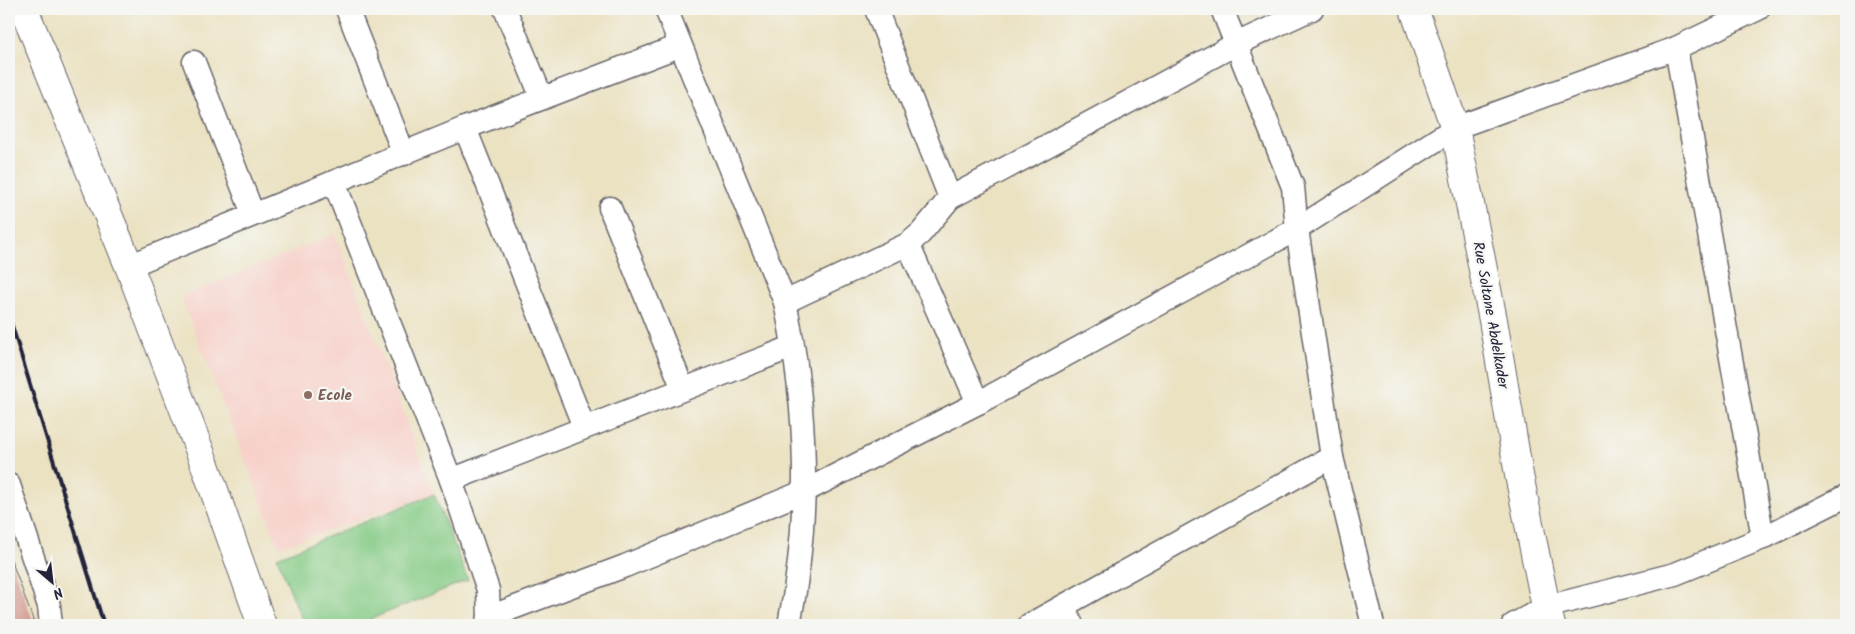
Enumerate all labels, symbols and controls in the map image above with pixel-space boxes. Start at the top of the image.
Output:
street label: Rue Soltane Abdelkader [1465,240,1515,392]
place label: Ecole [318,384,352,408]
marker: Ecole [302,389,314,401]
north arrow [28,556,78,606]
text: N [48,581,67,604]

